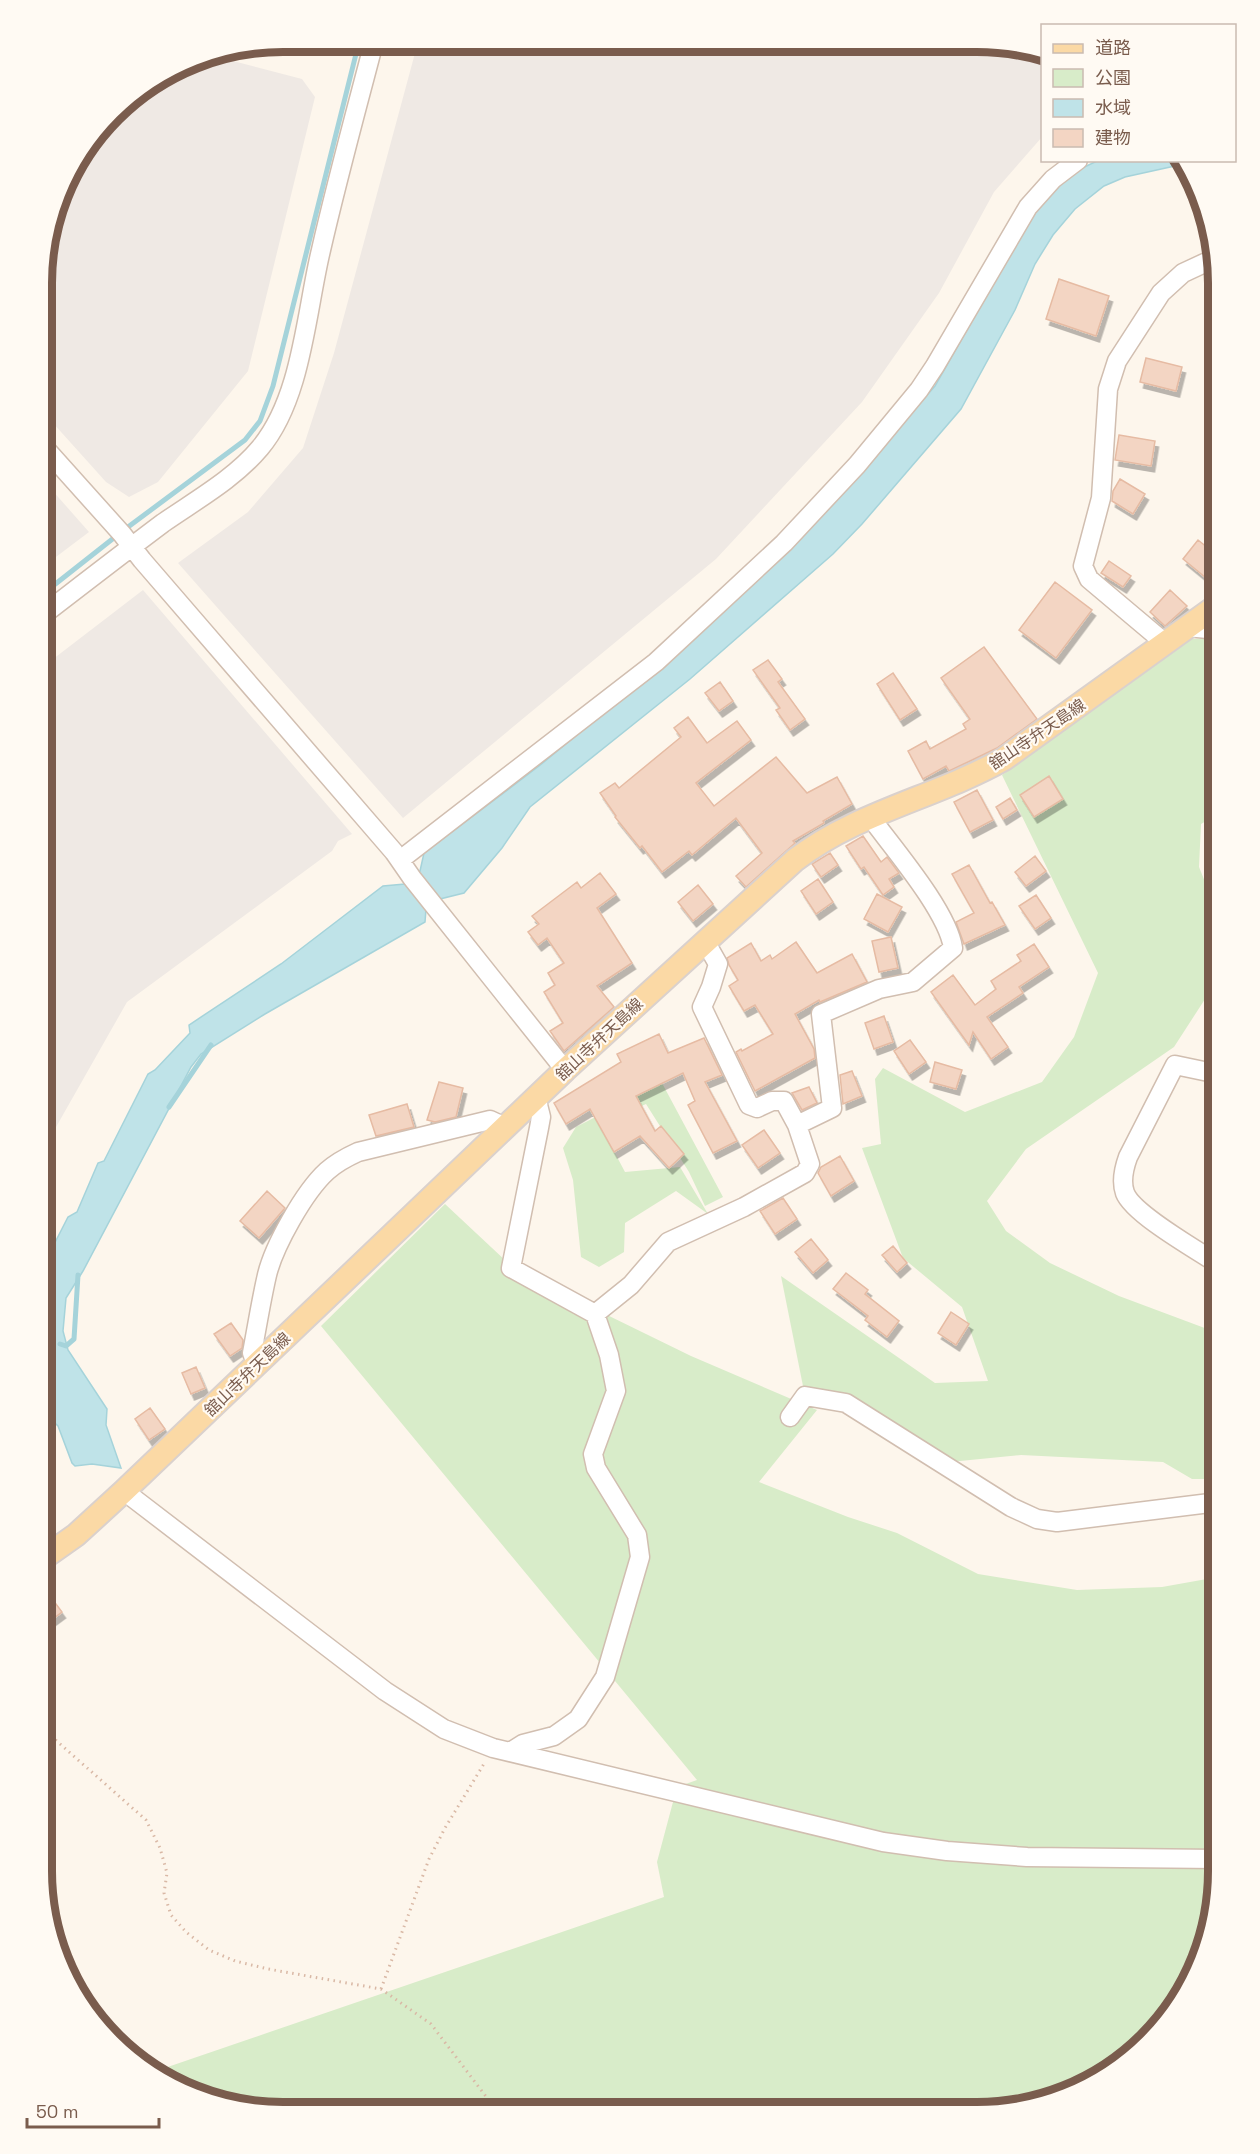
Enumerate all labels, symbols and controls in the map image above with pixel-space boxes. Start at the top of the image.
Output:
legend [1041,24,1236,162]
text: 道路 [1095,36,1131,59]
text: 公園 [1095,66,1131,89]
text: 水域 [1095,96,1131,119]
text: 建物 [1095,126,1131,149]
street label: 舘山寺弁天島線 [985,694,1090,774]
street label: 舘山寺弁天島線 [551,993,647,1085]
street label: 舘山寺弁天島線 [200,1328,295,1421]
scale bar [27,2091,159,2129]
text: 50 m [36,2100,78,2123]

